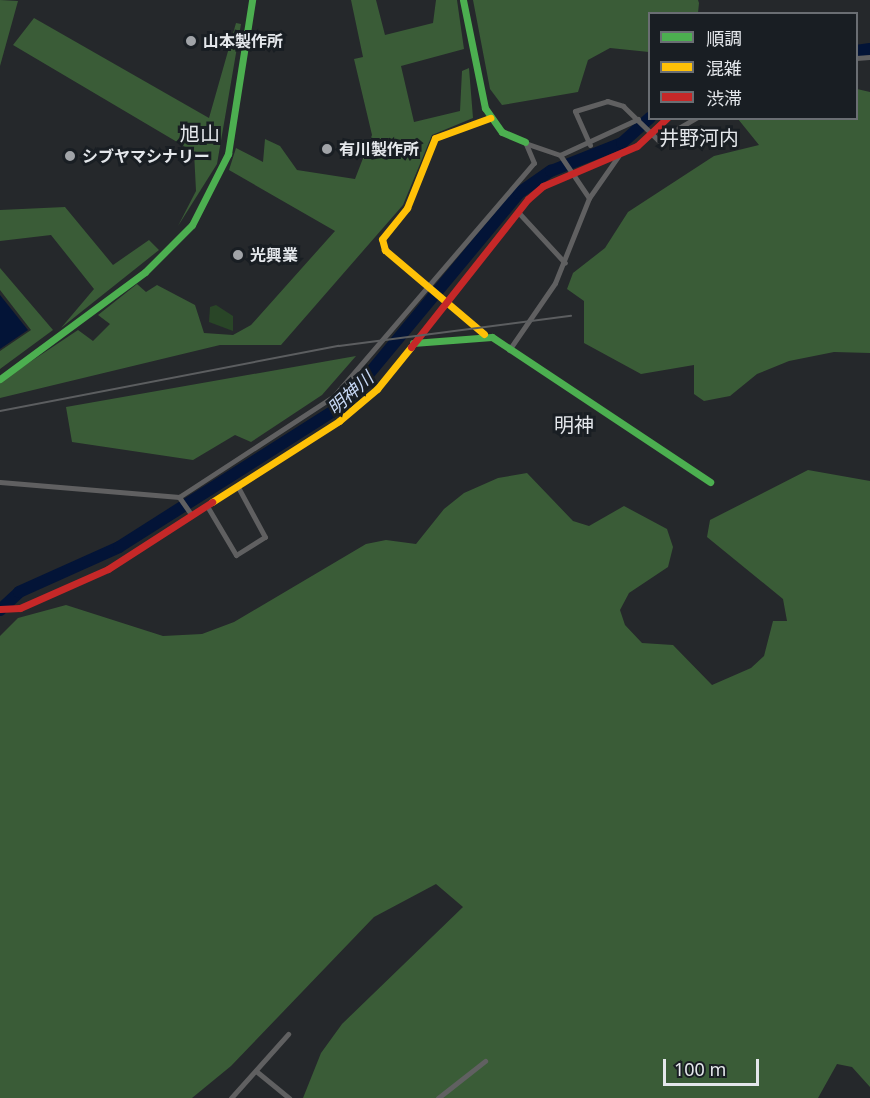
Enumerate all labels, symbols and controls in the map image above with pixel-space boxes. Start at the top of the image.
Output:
legend [648,12,858,120]
text: 順調 [706,26,742,50]
place label: 山本製作所 [203,31,283,51]
marker: 山本製作所 [184,34,198,48]
text: 混雑 [706,56,742,80]
text: 渋滞 [706,86,742,110]
district label: 旭山 [180,121,220,145]
district label: 井野河内 [659,125,739,149]
place label: 有川製作所 [339,139,419,159]
marker: 有川製作所 [320,142,334,156]
place label: シブヤマシナリー [82,146,210,166]
marker: シブヤマシナリー [63,149,77,163]
place label: 光興業 [250,245,298,265]
marker: 光興業 [231,248,245,262]
water label: 明神川 [323,367,377,419]
district label: 明神 [554,412,594,436]
scale bar [666,1047,762,1085]
text: 100 m [674,1057,726,1081]

